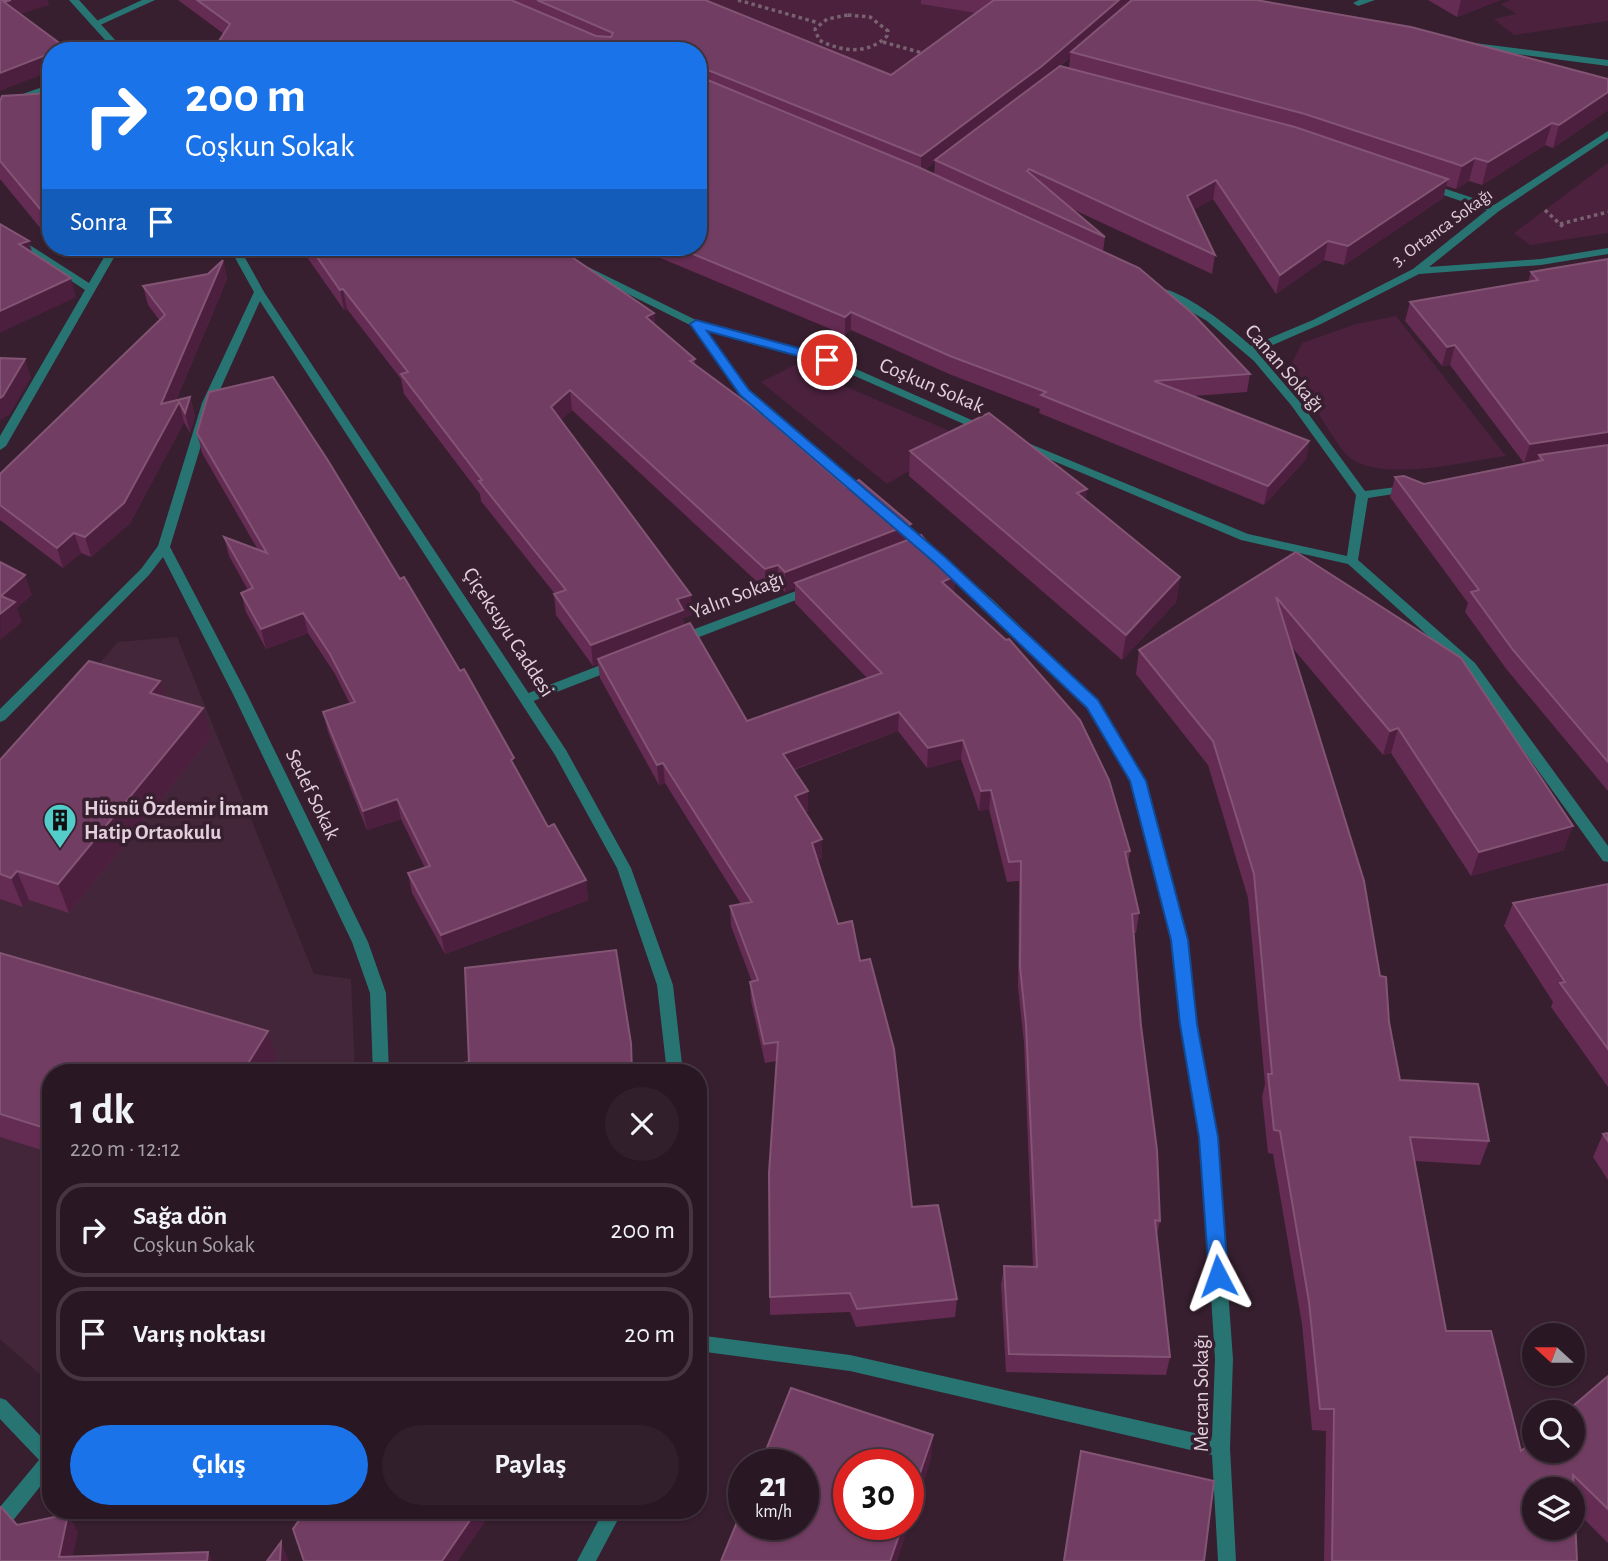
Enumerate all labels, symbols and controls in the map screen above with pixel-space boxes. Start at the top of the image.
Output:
icon: right [70,70,161,161]
text: 200 m [185,72,306,121]
text: Coşkun Sokak [185,130,354,162]
street label: 3. Ortanca Sokağı [1389,185,1496,270]
icon: arrive [142,203,180,241]
text: Sonra [70,209,128,235]
street label: Canan Sokağı [1241,320,1328,416]
pin [797,330,857,390]
icon: arrive [808,341,846,379]
street label: Coşkun Sokak [877,354,987,417]
street label: Çiçeksuyu Caddesi [459,564,558,701]
street label: Yalın Sokağı [688,568,787,623]
street label: Sedef Sokak [282,746,344,843]
place label: Hüsnü Özdemir İmam Hatip Ortaokulu [84,796,269,843]
building icon: Hüsnü Özdemir İmam Hatip Ortaokulu [41,801,79,850]
button: close [605,1087,679,1161]
text: 1 dk [70,1089,134,1131]
text: 220 m · 12:12 [70,1138,180,1161]
text: Sağa dön [133,1203,227,1229]
icon: right [74,1211,112,1249]
text: 200 m [611,1217,675,1243]
text: Coşkun Sokak [133,1234,255,1257]
position arrow [1181,1239,1255,1313]
icon: arrive [74,1315,112,1353]
text: Varış noktası [133,1321,266,1347]
text: 20 m [624,1321,675,1347]
north arrow [1522,1323,1586,1386]
map controls [1522,1323,1585,1540]
street label: Mercan Sokağı [1191,1334,1212,1452]
button: search [1522,1400,1585,1463]
button: Çıkış [70,1425,368,1505]
button: Paylaş [382,1425,679,1505]
speed limit sign: 30 [833,1449,924,1540]
text: 21 [759,1468,788,1503]
button: layers [1522,1477,1585,1540]
text: km/h [755,1503,792,1521]

